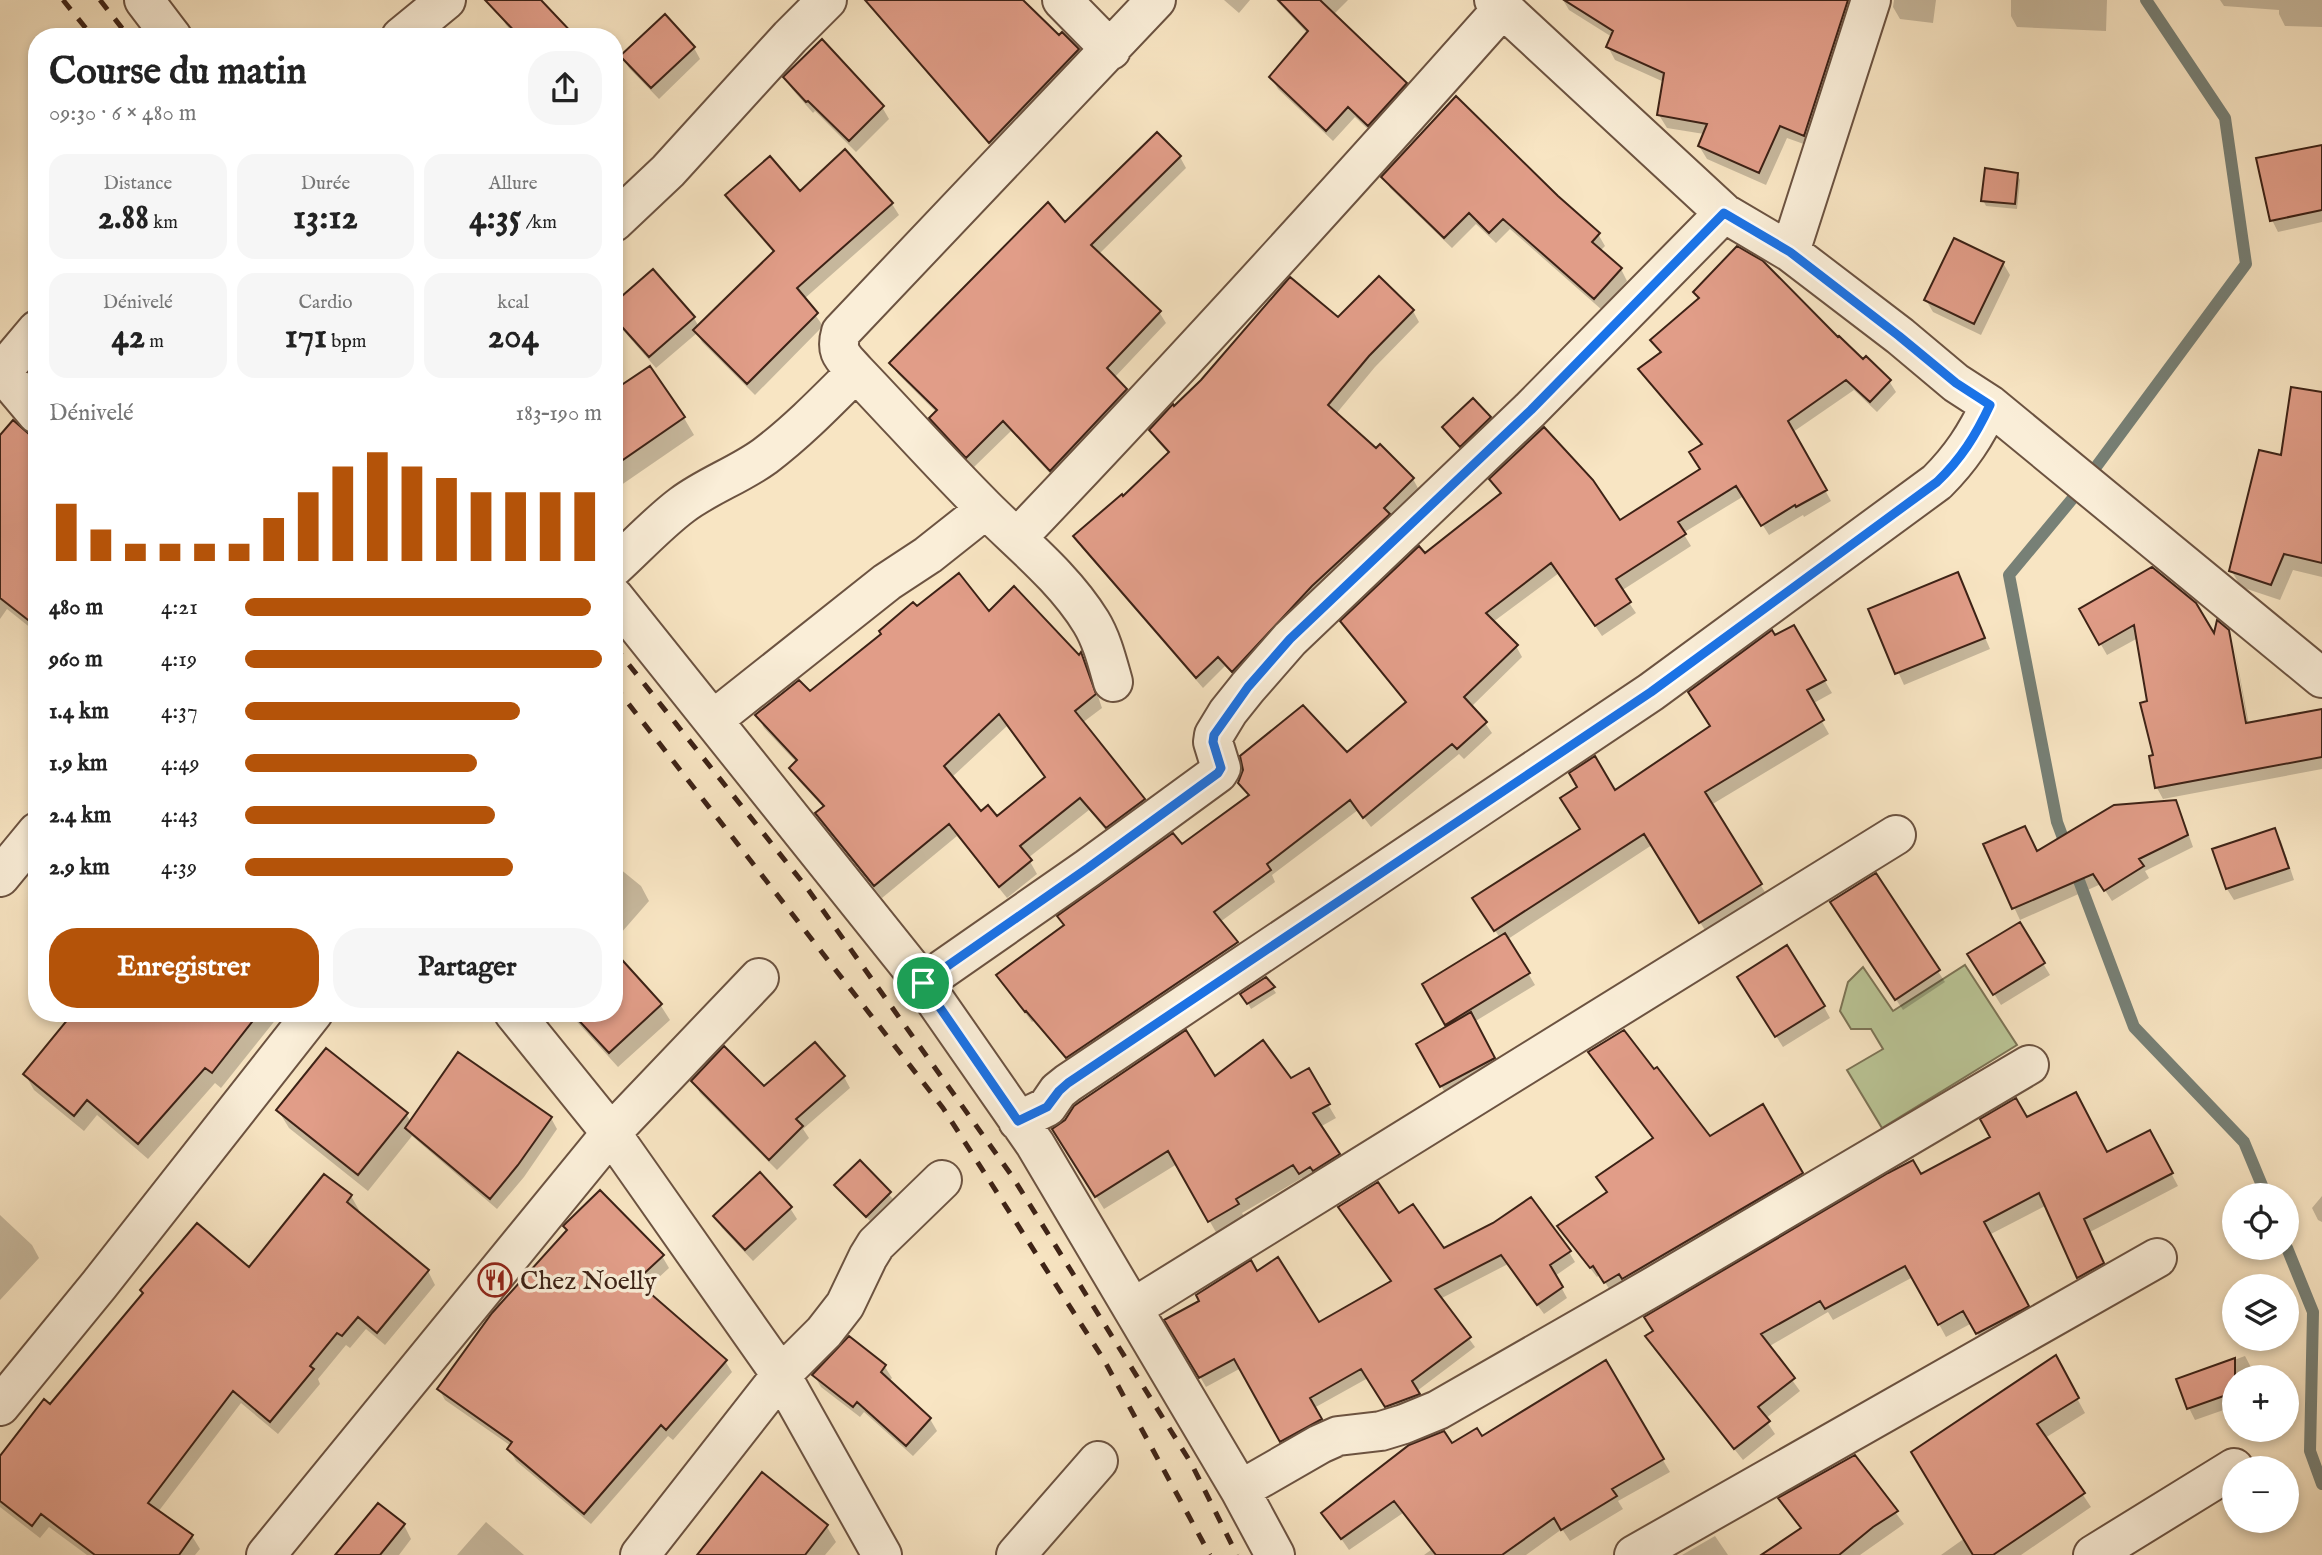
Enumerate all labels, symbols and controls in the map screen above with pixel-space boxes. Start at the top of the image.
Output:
text: Course du matin [49,49,307,97]
button: share [528,51,602,125]
text: 09:30 · 6 × 480 m [49,99,197,128]
text: Distance [103,172,172,196]
text: Durée [301,172,350,196]
text: Allure [489,172,538,196]
text: 2.88 [98,196,149,241]
text: 13:12 [293,196,358,241]
text: 4:35 [469,196,522,241]
text: km [149,211,178,235]
text: /km [522,211,557,235]
text: Dénivelé [103,291,173,315]
text: Cardio [298,291,353,315]
text: kcal [497,291,529,315]
text: 42 [112,315,145,360]
text: 171 [285,315,327,360]
text: 204 [488,315,539,360]
text: m [145,330,164,354]
text: bpm [327,330,366,354]
text: Dénivelé [49,399,134,428]
text: 183–190 m [515,399,602,428]
text: 480 m [49,593,103,622]
text: 4:21 [161,593,198,622]
text: 960 m [49,645,103,674]
text: 4:19 [161,645,197,674]
text: 1.4 km [49,697,109,726]
text: 4:37 [161,697,198,726]
text: 1.9 km [49,749,108,778]
text: 4:49 [161,749,200,778]
text: 2.4 km [49,801,111,830]
text: 4:43 [161,801,198,830]
text: 2.9 km [49,853,110,882]
text: 4:39 [161,853,197,882]
button: Enregistrer [49,928,319,1008]
button: Partager [333,928,602,1008]
pin [893,953,953,1013]
icon: arrive [904,964,942,1002]
map controls [2222,1183,2299,1533]
button: locate [2222,1183,2299,1260]
restaurant icon: Chez Noelly [476,1261,514,1299]
place label: Chez Noelly [520,1265,657,1298]
button: layers [2222,1274,2299,1351]
button: + [2222,1365,2299,1442]
button: − [2222,1456,2299,1533]

